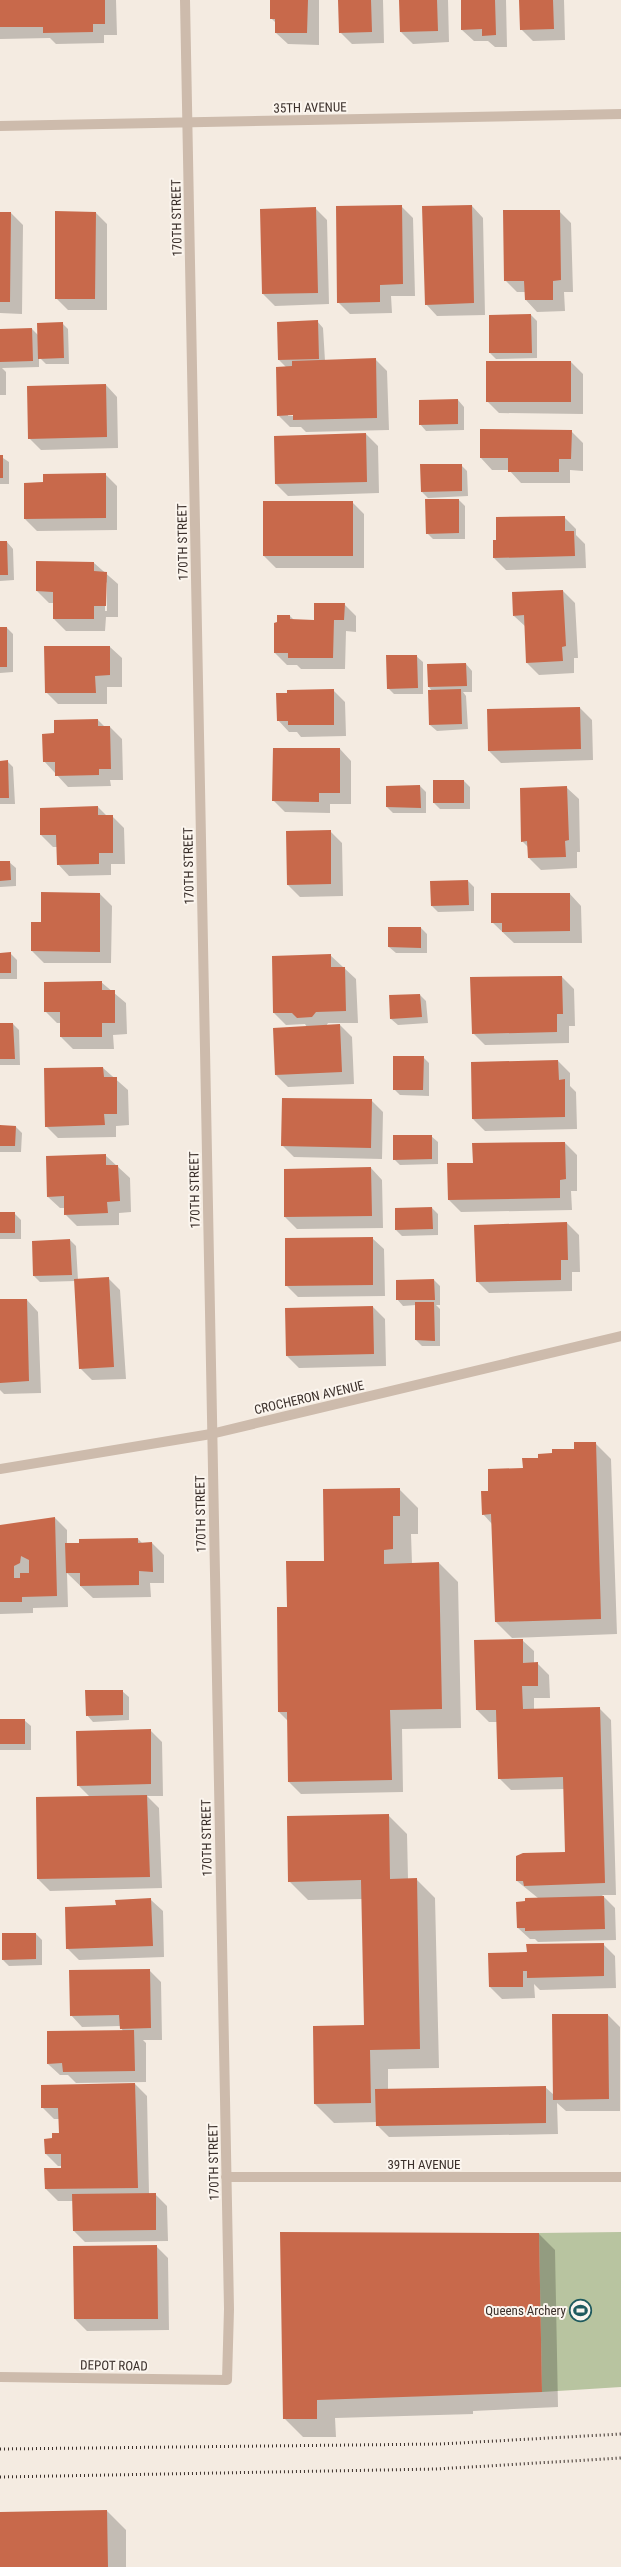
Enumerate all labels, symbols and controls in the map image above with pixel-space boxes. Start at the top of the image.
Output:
street label: 35TH AVENUE [273,99,347,116]
street label: 170TH STREET [168,179,185,257]
street label: 170TH STREET [174,503,191,581]
street label: 170TH STREET [180,827,197,905]
street label: 170TH STREET [186,1151,203,1229]
street label: CROCHERON AVENUE [253,1378,365,1417]
street label: 170TH STREET [192,1475,209,1553]
street label: 170TH STREET [198,1799,215,1877]
street label: 170TH STREET [205,2123,222,2201]
street label: 39TH AVENUE [387,2157,461,2172]
sports icon: Queens Archery [568,2297,594,2323]
place label: Queens Archery [485,2303,567,2318]
street label: DEPOT ROAD [80,2357,148,2374]

